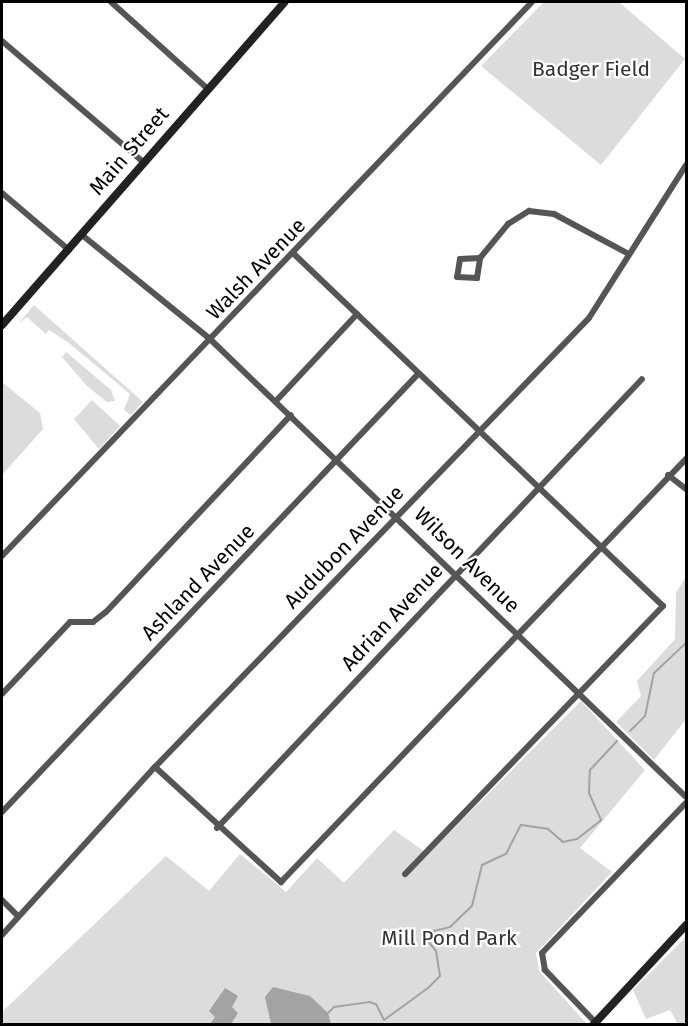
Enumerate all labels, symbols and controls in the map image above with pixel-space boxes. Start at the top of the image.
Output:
park label: Badger Field [532,56,650,82]
street label: Main Street [84,102,174,200]
street label: Walsh Avenue [201,213,311,325]
street label: Audubon Avenue [279,480,409,614]
street label: Wilson Avenue [409,502,525,618]
street label: Ashland Avenue [136,519,260,645]
street label: Adrian Avenue [336,558,448,676]
park label: Mill Pond Park [381,925,517,951]

